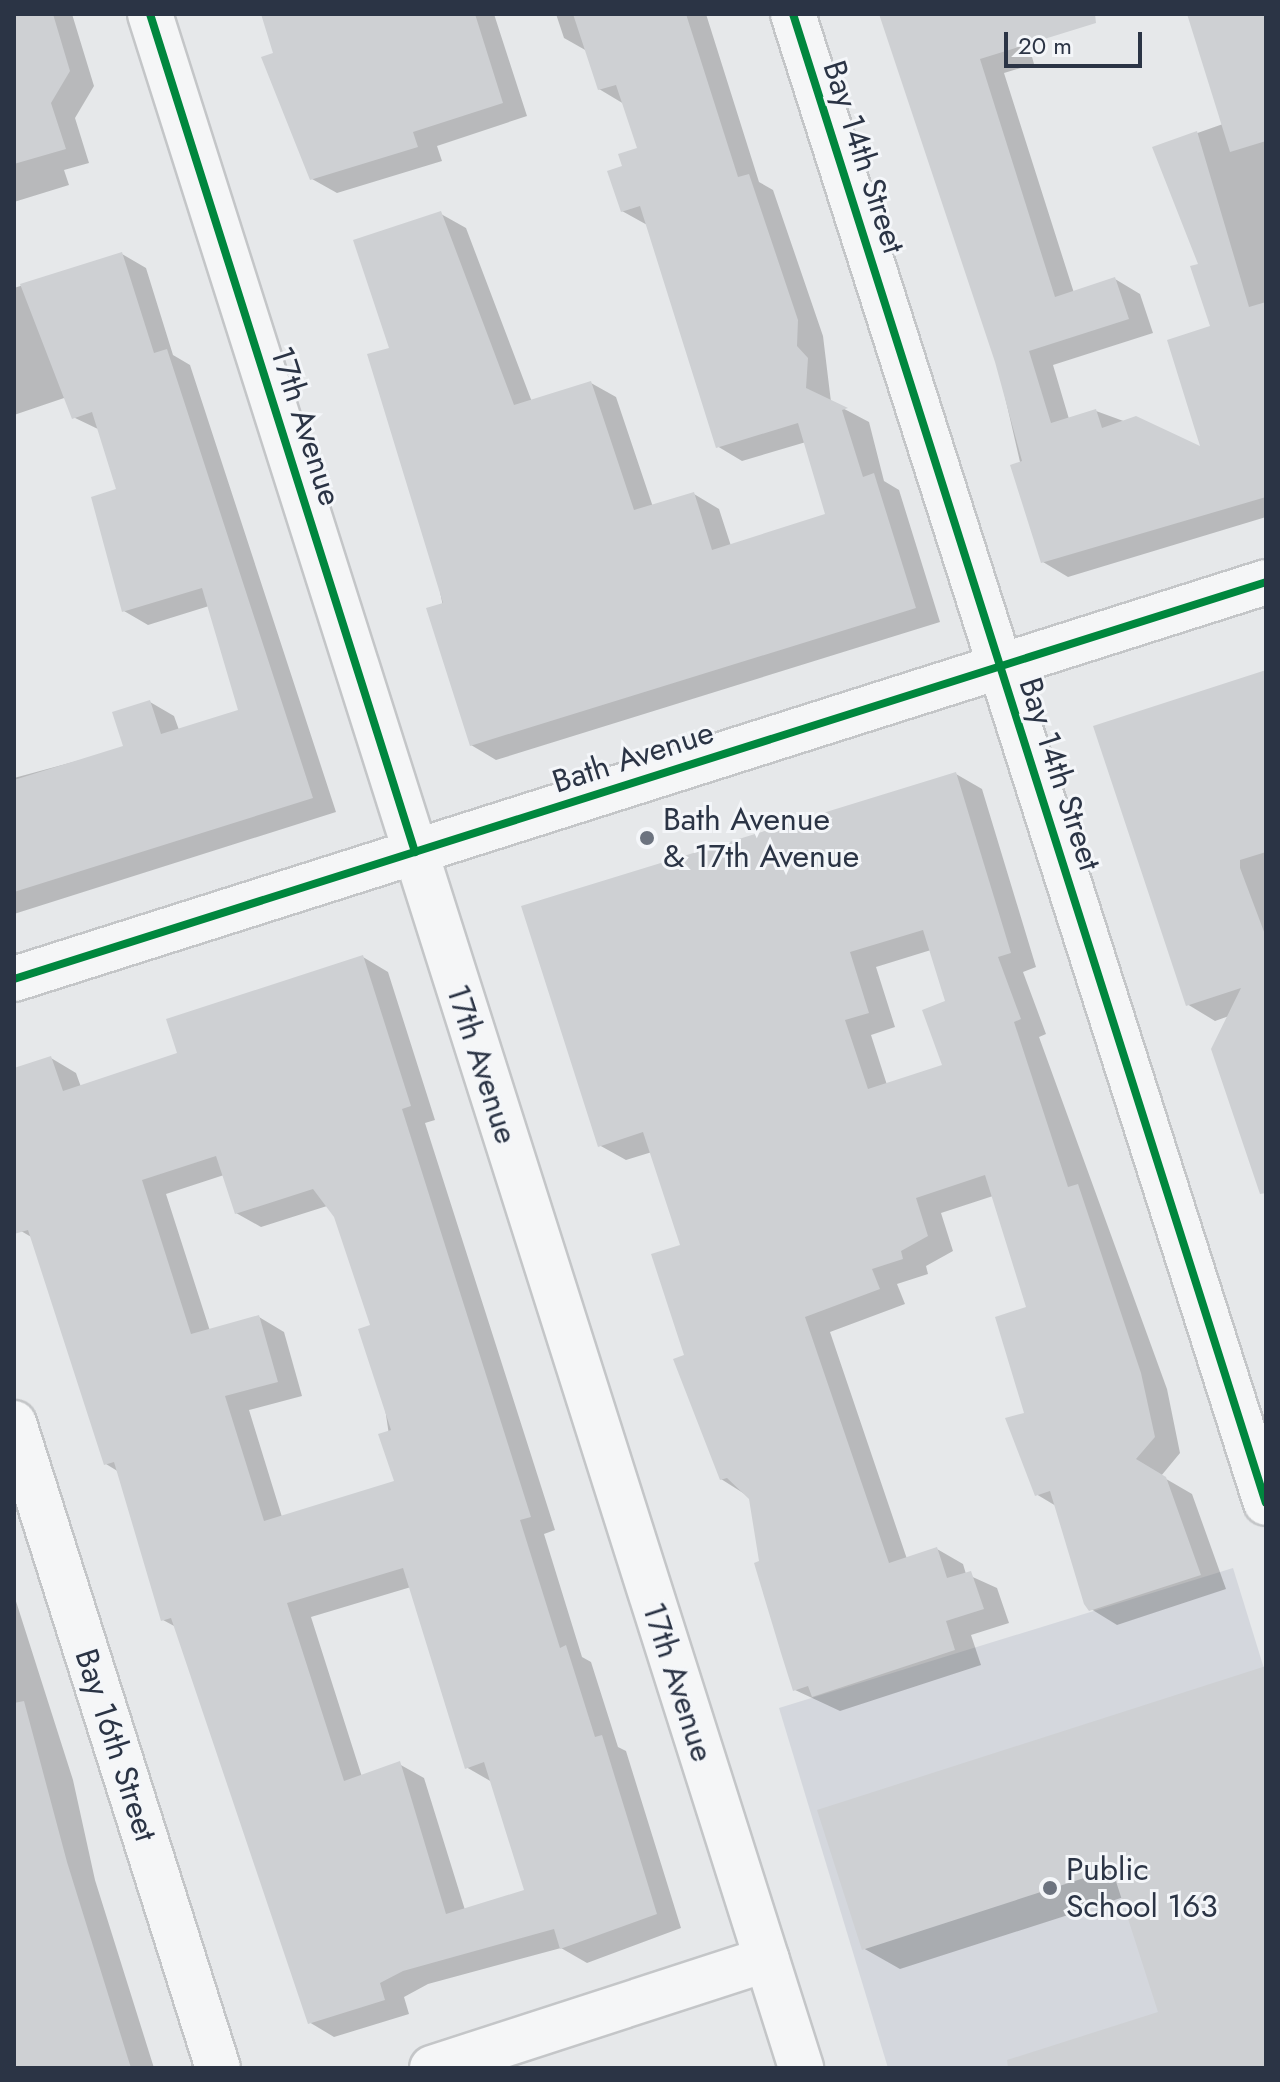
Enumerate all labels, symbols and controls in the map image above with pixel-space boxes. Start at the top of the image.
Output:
scale bar [1008,16,1146,66]
text: 20 m [1018,28,1072,63]
street label: Bay 14th Street [815,56,913,258]
street label: 17th Avenue [262,342,350,510]
street label: Bay 14th Street [1011,673,1109,875]
street label: Bath Avenue [548,713,718,801]
place label: Bath Avenue & 17th Avenue [663,801,859,876]
marker: Bath Avenue & 17th Avenue [638,829,656,847]
street label: 17th Avenue [438,980,526,1148]
street label: 17th Avenue [634,1598,722,1766]
street label: Bay 16th Street [67,1644,165,1846]
place label: Public School 163 [1066,1851,1218,1926]
marker: Public School 163 [1041,1879,1059,1897]

